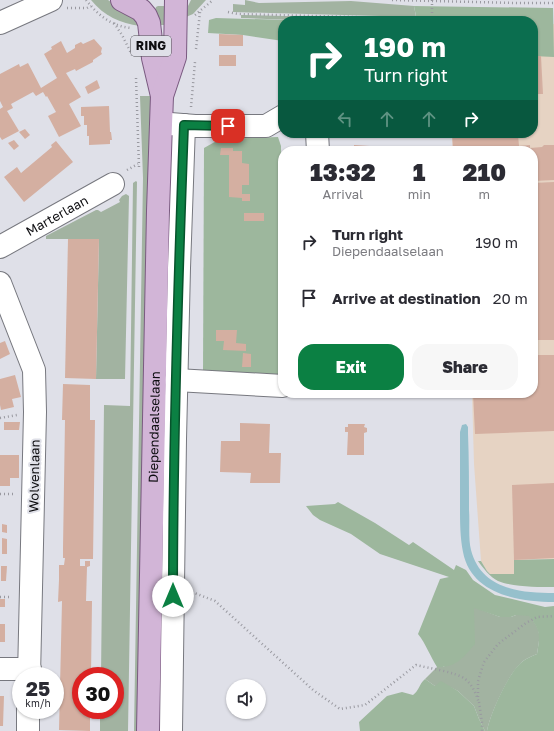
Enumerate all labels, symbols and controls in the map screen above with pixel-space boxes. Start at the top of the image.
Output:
text: 190 m [364,30,446,63]
icon: right [298,32,350,84]
road number: RING [131,36,171,56]
text: Turn right [364,64,448,86]
icon: left [334,108,356,130]
icon: ahead [376,108,398,130]
icon: ahead [418,108,440,130]
icon: right [460,108,482,130]
pin [211,109,245,143]
icon: arrive [217,115,239,137]
text: 13:32 [310,157,376,186]
text: 1 [413,157,425,186]
text: 210 [463,157,506,186]
text: Arrival [322,186,363,202]
text: min [408,186,431,202]
text: m [479,186,490,202]
street label: Marterlaan [23,192,91,239]
text: Turn right [332,225,403,243]
icon: right [298,231,320,253]
text: 190 m [475,233,518,251]
text: Diependaalselaan [332,243,444,259]
icon: arrive [298,287,320,309]
text: Arrive at destination [332,289,481,307]
text: 20 m [493,289,528,307]
button: Exit [298,344,404,390]
button: Share [412,344,518,390]
street label: Diependaalselaan [145,371,163,483]
street label: Wolvenlaan [25,439,43,513]
position arrow [152,575,194,617]
speed limit sign: 30 [72,667,124,719]
text: 25 [26,676,50,700]
map controls [226,679,266,719]
button: sound [226,679,266,719]
text: km/h [25,697,51,709]

